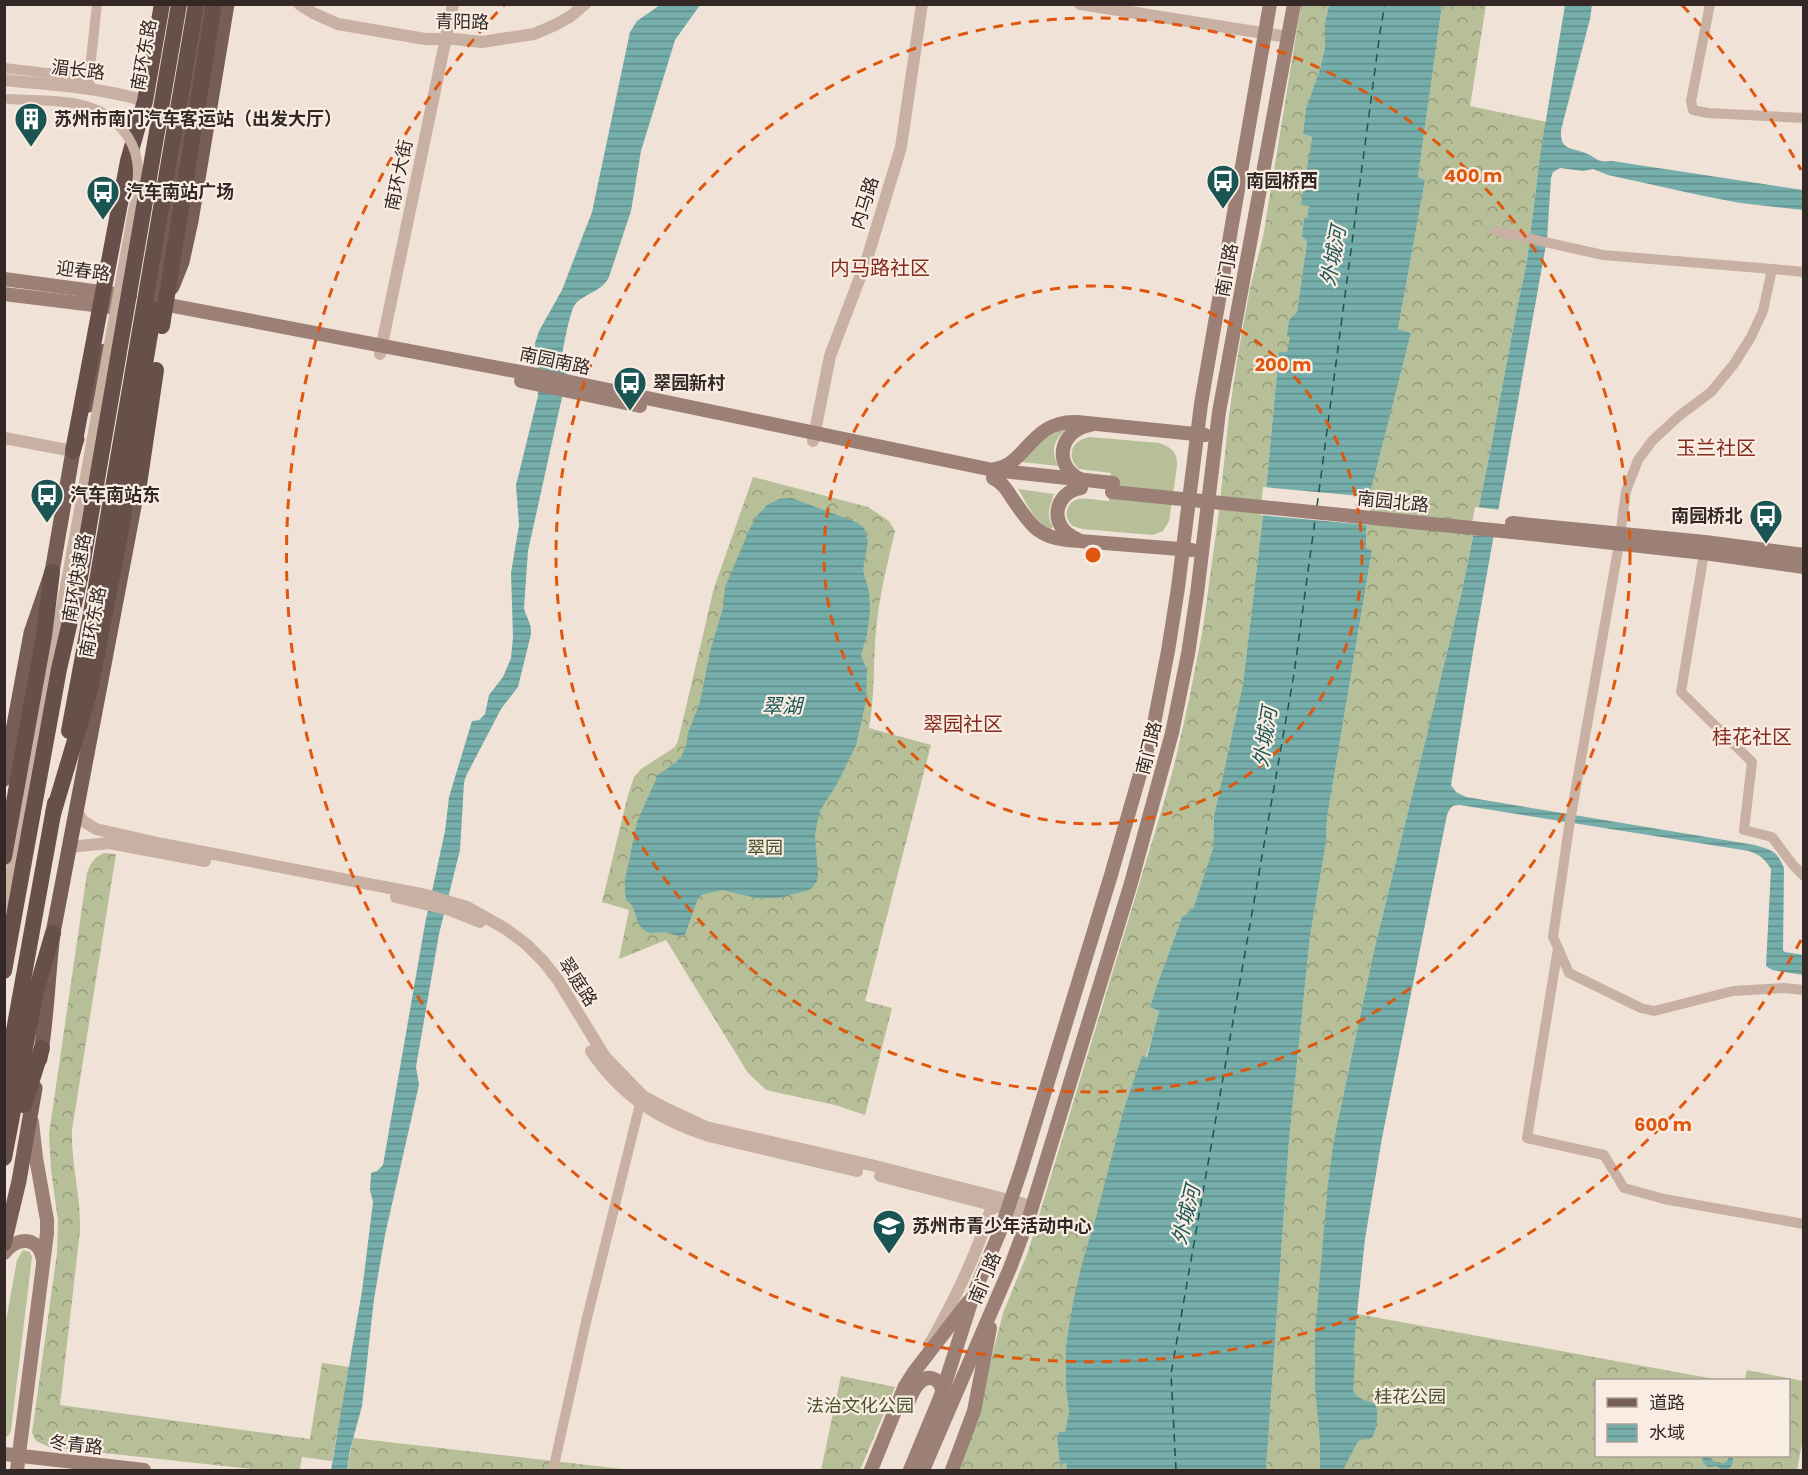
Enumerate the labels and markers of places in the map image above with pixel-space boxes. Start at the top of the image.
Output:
building icon: 苏州市南门汽车客运站（出发大厅） [13,101,49,148]
place label: 苏州市南门汽车客运站（出发大厅） [54,106,342,131]
bus stop icon: 南园桥西 [1205,163,1241,210]
place label: 南园桥西 [1246,168,1318,193]
bus stop icon: 汽车南站广场 [85,174,121,221]
place label: 汽车南站广场 [126,179,234,204]
bus stop icon: 翠园新村 [612,365,648,412]
place label: 翠园新村 [653,370,725,395]
bus stop icon: 汽车南站东 [29,477,65,524]
place label: 汽车南站东 [70,482,160,507]
bus stop icon: 南园桥北 [1748,498,1784,545]
place label: 南园桥北 [1671,503,1743,528]
centre of rings [1083,545,1103,565]
school or university icon: 苏州市青少年活动中心 [871,1208,907,1255]
place label: 苏州市青少年活动中心 [912,1213,1092,1238]

